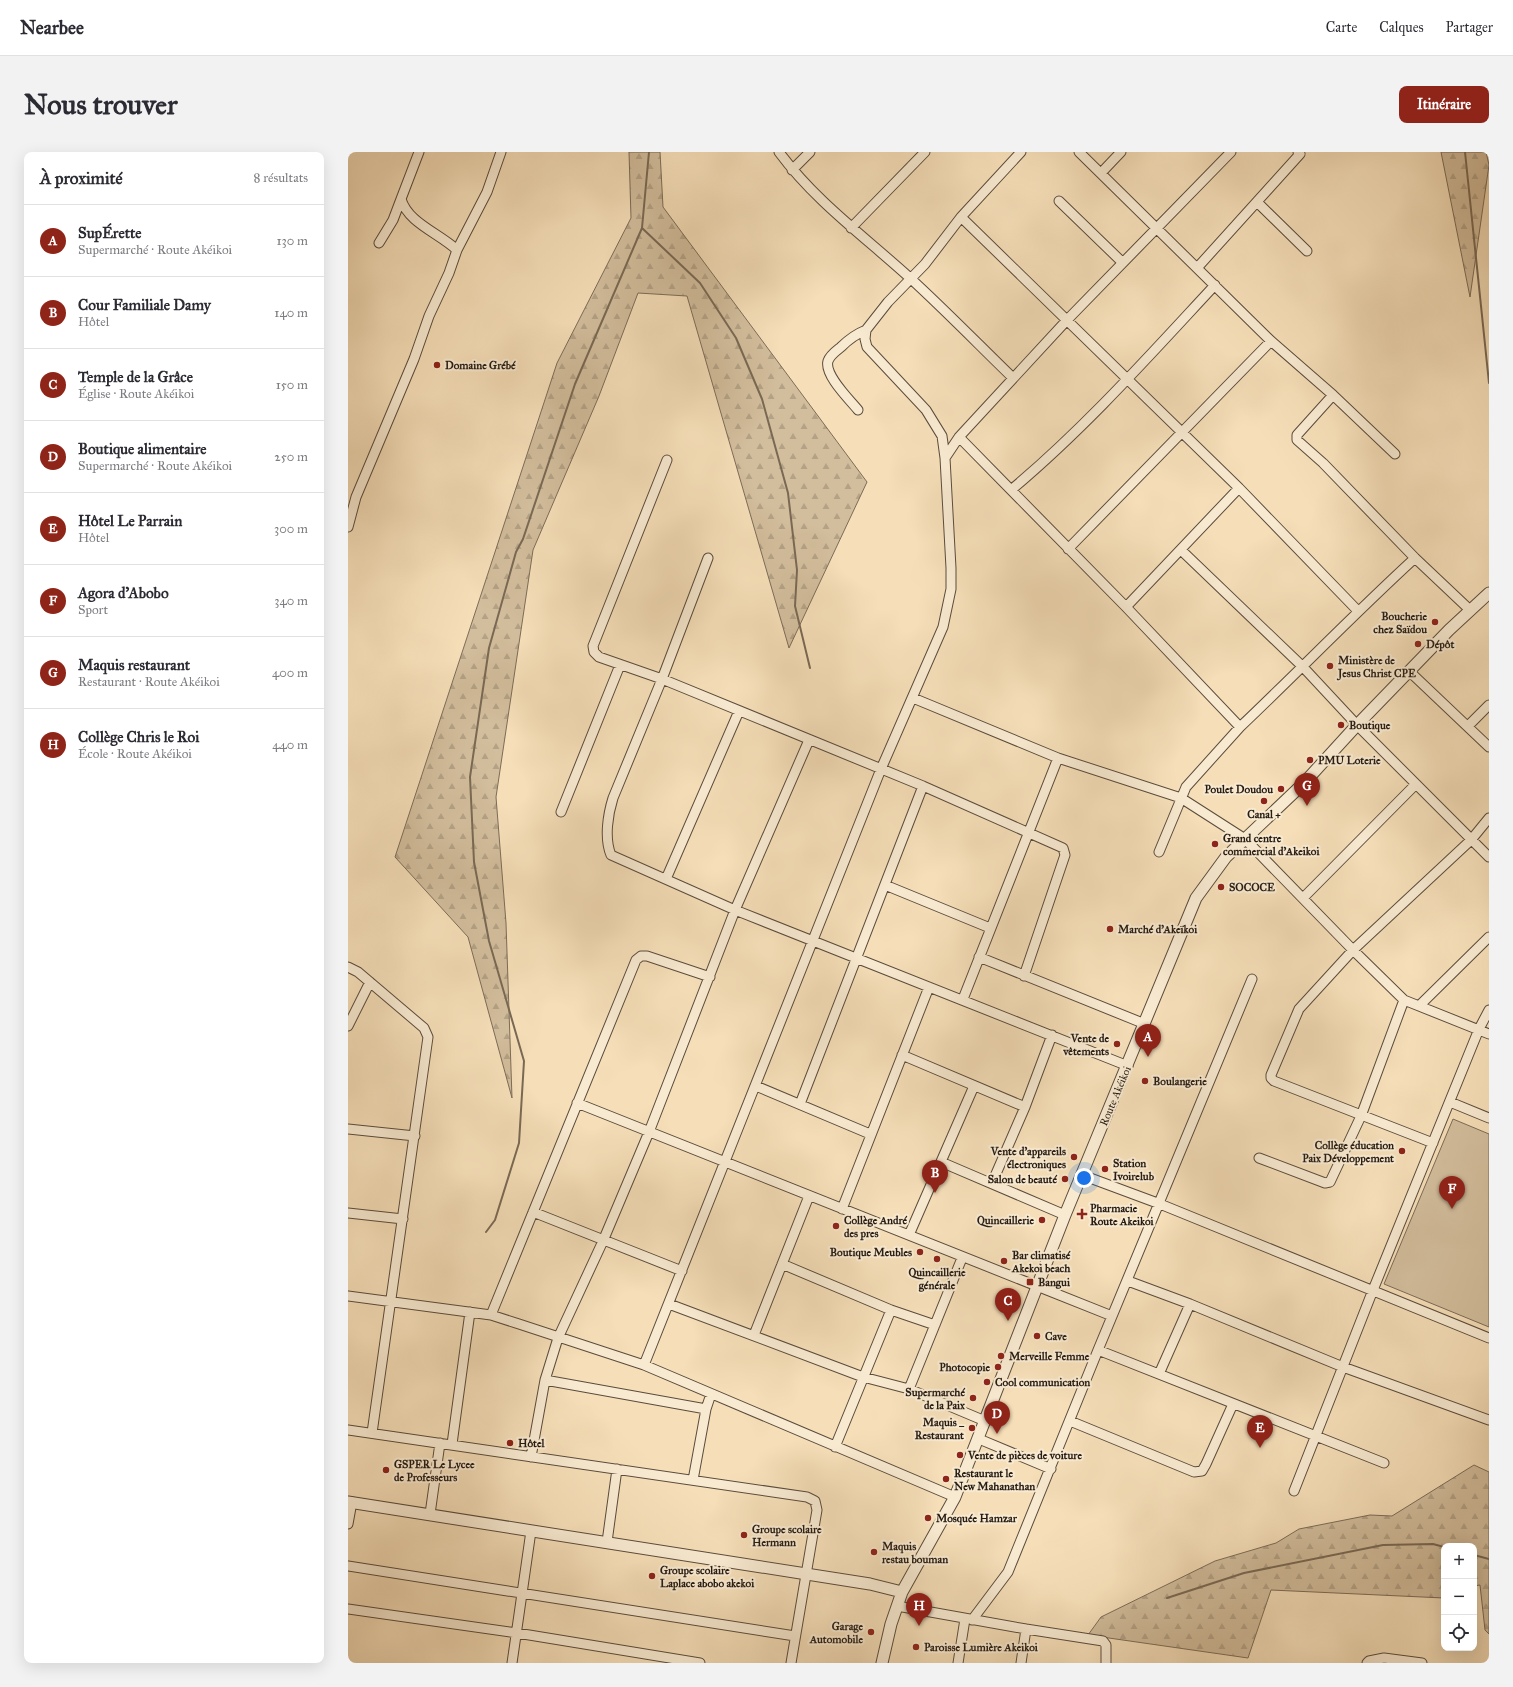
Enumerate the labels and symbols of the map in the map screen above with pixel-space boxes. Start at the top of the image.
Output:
place label: Domaine Grébé [445,359,516,372]
marker: Domaine Grébé [432,360,442,370]
place label: Boucherie chez Saïdou [1373,610,1427,636]
marker: Boucherie chez Saïdou [1430,617,1440,627]
place label: Dépôt [1426,638,1454,652]
marker: Dépôt [1413,639,1423,649]
place label: Ministère de Jesus Christ CPE [1336,654,1416,681]
marker: Ministère de Jesus Christ CPE [1325,661,1335,671]
place label: Boutique [1349,719,1391,733]
marker: Boutique [1336,720,1346,730]
place label: PMU Loterie [1318,754,1381,767]
marker: PMU Loterie [1305,755,1315,765]
pin: G [1294,773,1320,806]
place label: Poulet Doudou [1205,783,1273,796]
marker: Poulet Doudou [1276,784,1286,794]
marker: Canal + [1259,796,1269,806]
place label: Canal + [1247,808,1281,821]
place label: Grand centre commercial d'Akeikoi [1223,832,1320,858]
marker: Grand centre commercial d'Akeikoi [1210,839,1220,849]
place label: SOCOCE [1229,881,1275,894]
marker: SOCOCE [1216,882,1226,892]
place label: Marché d'Akeïkoi [1118,923,1198,936]
marker: Marché d'Akeïkoi [1105,924,1115,934]
pin: A [1135,1024,1161,1057]
place label: Vente de vêtements [1062,1032,1109,1058]
marker: Vente de vêtements [1112,1039,1122,1049]
street label: Route Akéikoi [1097,1064,1134,1128]
place label: Boulangerie [1153,1075,1207,1088]
marker: Boulangerie [1140,1076,1150,1086]
place label: Collège éducation Paix Développement [1302,1139,1394,1166]
place label: Vente d'appareils électroniques [990,1145,1066,1172]
marker: Collège éducation Paix Développement [1397,1146,1407,1156]
marker: Vente d'appareils électroniques [1069,1152,1079,1162]
place label: Station Ivoirelub [1113,1157,1155,1183]
pin: B [922,1160,948,1193]
marker: Station Ivoirelub [1100,1164,1110,1174]
your location [1074,1168,1094,1188]
place label: Salon de beauté [988,1173,1057,1186]
marker: Salon de beauté [1060,1174,1070,1184]
pin: F [1439,1176,1465,1209]
place label: Pharmacie Route Akeikoi [1090,1202,1155,1228]
marker: Pharmacie Route Akeikoi [1077,1209,1087,1219]
place label: Collège André des pres [844,1214,908,1241]
place label: Quincaillerie [977,1214,1034,1228]
marker: Quincaillerie [1037,1215,1047,1225]
marker: Collège André des pres [831,1221,841,1231]
place label: Boutique Meubles [830,1246,912,1260]
marker: Boutique Meubles [915,1247,925,1257]
place label: Bar climatisé Akekoi beach [1011,1249,1071,1275]
marker: Quincaillerie générale [932,1254,942,1264]
marker: Bar climatisé Akekoi beach [999,1256,1009,1266]
place label: Quincaillerie générale [908,1266,966,1292]
place label: Bangui [1038,1276,1071,1289]
marker: Bangui [1025,1277,1035,1287]
pin: C [995,1288,1021,1321]
place label: Cave [1045,1330,1067,1343]
marker: Cave [1032,1331,1042,1341]
place label: Merveille Femme [1009,1350,1090,1363]
marker: Merveille Femme [996,1351,1006,1361]
place label: Photocopie [939,1361,990,1375]
marker: Photocopie [993,1362,1003,1372]
place label: Cool communication [995,1376,1090,1389]
marker: Cool communication [982,1377,992,1387]
place label: Supermarché de la Paix [905,1386,965,1412]
marker: Supermarché de la Paix [968,1393,978,1403]
pin: D [984,1401,1010,1434]
pin: E [1247,1415,1273,1448]
place label: Maquis _ Restaurant [915,1416,965,1442]
marker: Maquis _ Restaurant [967,1423,977,1433]
place label: Hôtel [518,1437,545,1450]
marker: Hôtel [505,1438,515,1448]
place label: Vente de pièces de voiture [967,1449,1082,1463]
marker: Vente de pièces de voiture [955,1450,965,1460]
place label: GSPER Le Lycee de Professeurs [394,1458,475,1484]
marker: GSPER Le Lycee de Professeurs [381,1465,391,1475]
place label: Restaurant le New Mahanathan [954,1467,1035,1493]
marker: Restaurant le New Mahanathan [941,1474,951,1484]
place label: Mosquée Hamzar [936,1512,1018,1526]
marker: Mosquée Hamzar [923,1513,933,1523]
place label: Groupe scolaire Hermann [752,1523,822,1549]
marker: Groupe scolaire Hermann [739,1530,749,1540]
place label: Maquis restau bouman [881,1540,948,1566]
marker: Maquis restau bouman [869,1547,879,1557]
place label: Groupe scolaire Laplace abobo akekoi [660,1564,755,1591]
marker: Groupe scolaire Laplace abobo akekoi [647,1571,657,1581]
pin: H [906,1593,932,1626]
place label: Garage Automobile [809,1620,863,1646]
marker: Garage Automobile [866,1627,876,1637]
place label: Paroisse Lumière Akeikoi [924,1641,1039,1654]
marker: Paroisse Lumière Akeikoi [911,1642,921,1652]

